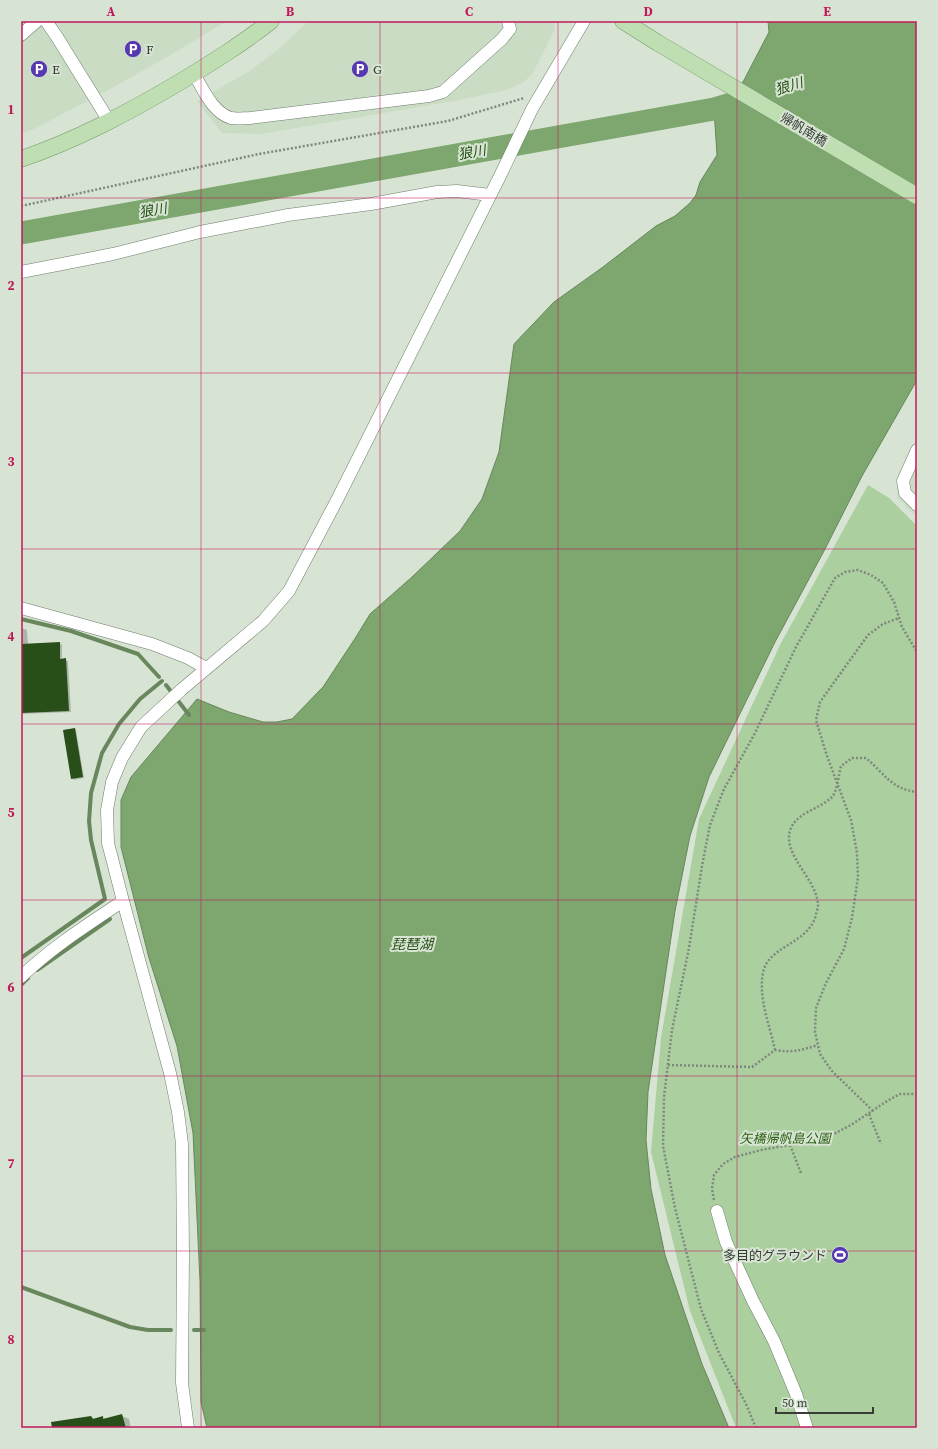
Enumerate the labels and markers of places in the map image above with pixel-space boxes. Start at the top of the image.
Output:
parking icon: F [123,39,143,59]
place label: F [146,41,154,58]
parking icon: E [29,59,49,79]
parking icon: G [350,59,370,79]
place label: E [52,61,60,78]
place label: G [373,61,382,78]
sports icon: 多目的グラウンド [830,1245,850,1265]
place label: 多目的グラウンド [723,1247,827,1264]

